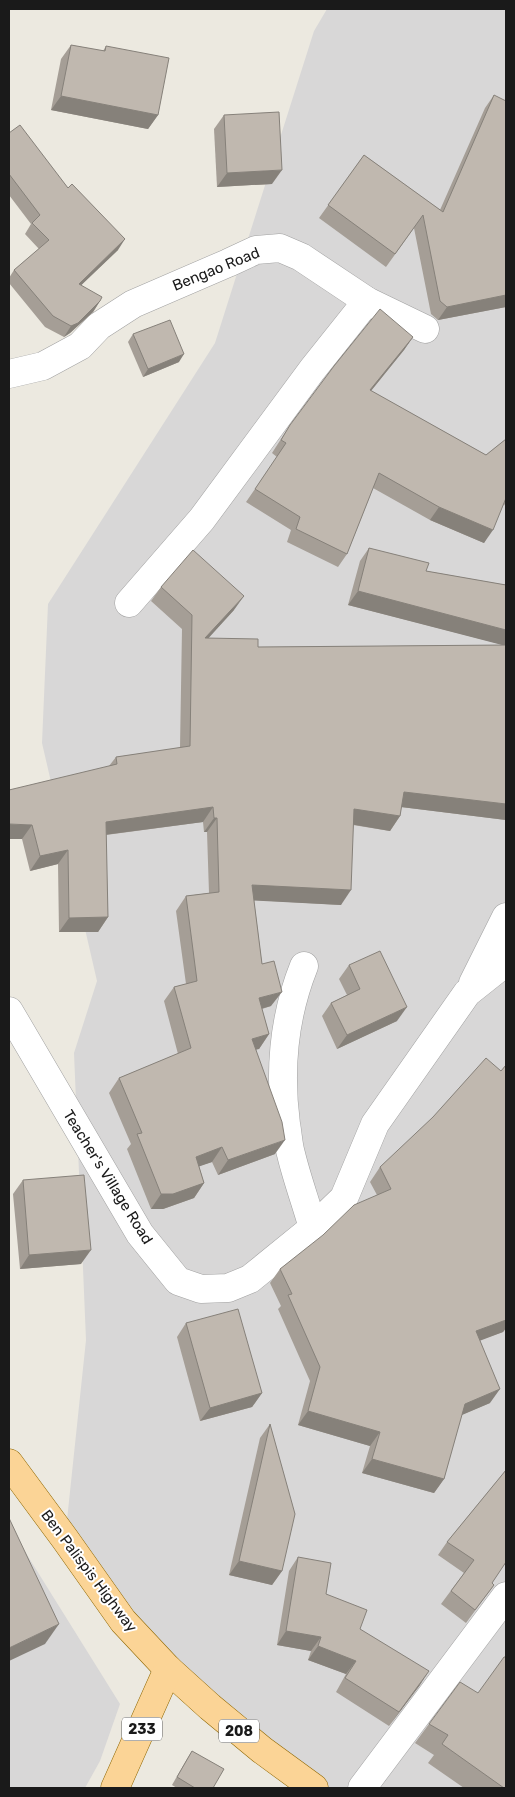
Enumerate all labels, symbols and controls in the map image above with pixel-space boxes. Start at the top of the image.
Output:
street label: Bengao Road [170,243,262,295]
street label: Teacher's Village Road [59,1107,157,1247]
street label: Ben Palispis Highway [37,1506,141,1636]
road number: 233 [122,1718,162,1740]
road number: 208 [219,1720,259,1742]

